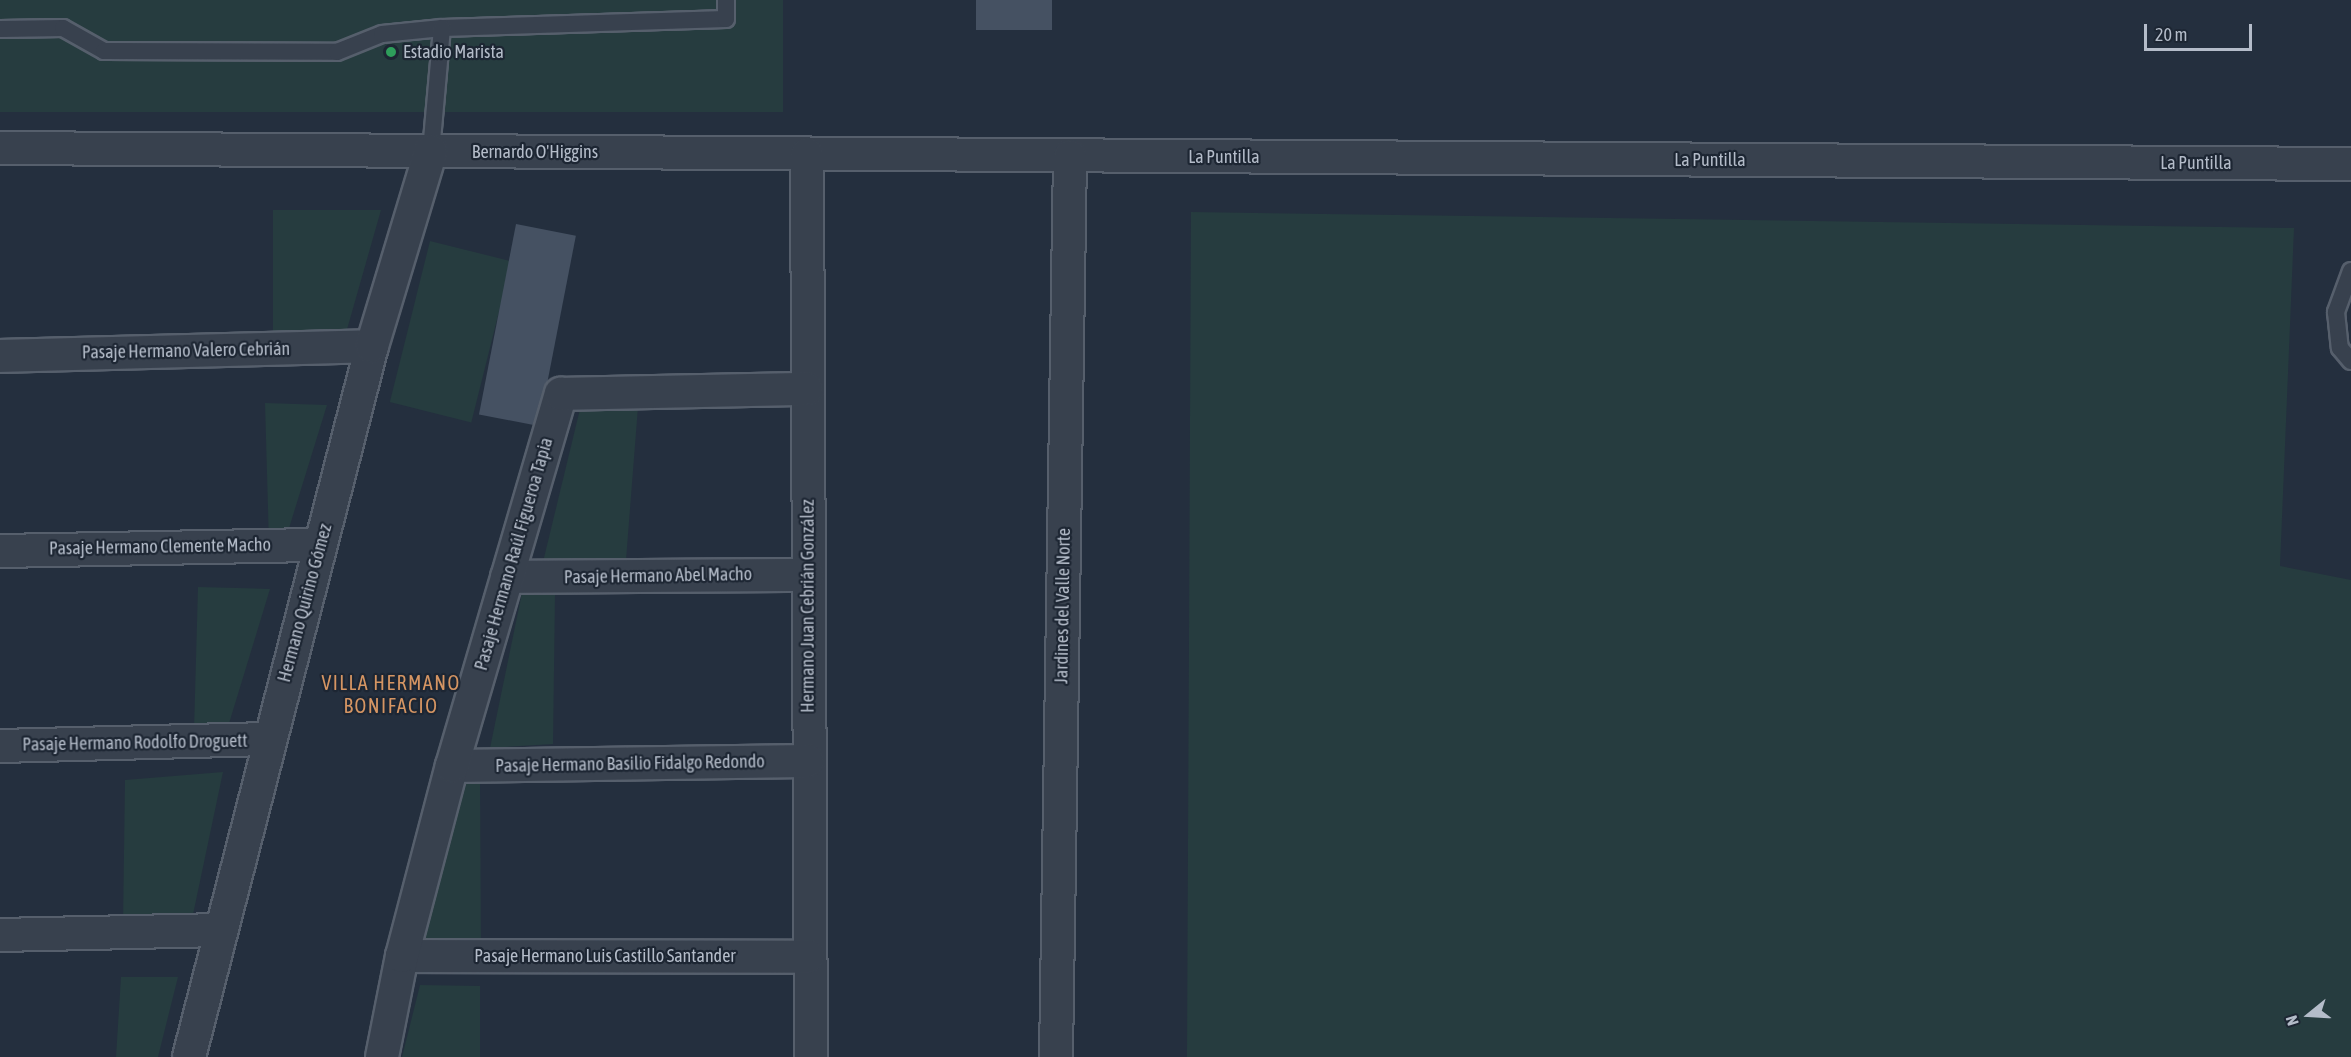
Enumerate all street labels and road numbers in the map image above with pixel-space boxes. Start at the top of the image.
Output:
street label: Bernardo O'Higgins [472,141,598,163]
street label: La Puntilla [1188,146,1260,168]
street label: La Puntilla [1674,149,1746,171]
street label: La Puntilla [2160,152,2232,174]
street label: Pasaje Hermano Valero Cebrián [82,338,290,364]
street label: Pasaje Hermano Raúl Figueroa Tapia [470,435,558,673]
street label: Hermano Juan Cebrián González [797,499,819,713]
street label: Hermano Quirino Gómez [273,521,337,685]
street label: Jardines del Valle Norte [1051,528,1075,684]
street label: Pasaje Hermano Clemente Macho [49,534,271,560]
street label: Pasaje Hermano Abel Macho [564,564,752,588]
street label: Pasaje Hermano Rodolfo Droguett [22,730,248,756]
street label: Pasaje Hermano Basilio Fidalgo Redondo [495,751,765,777]
street label: Pasaje Hermano Luis Castillo Santander [474,945,736,967]

